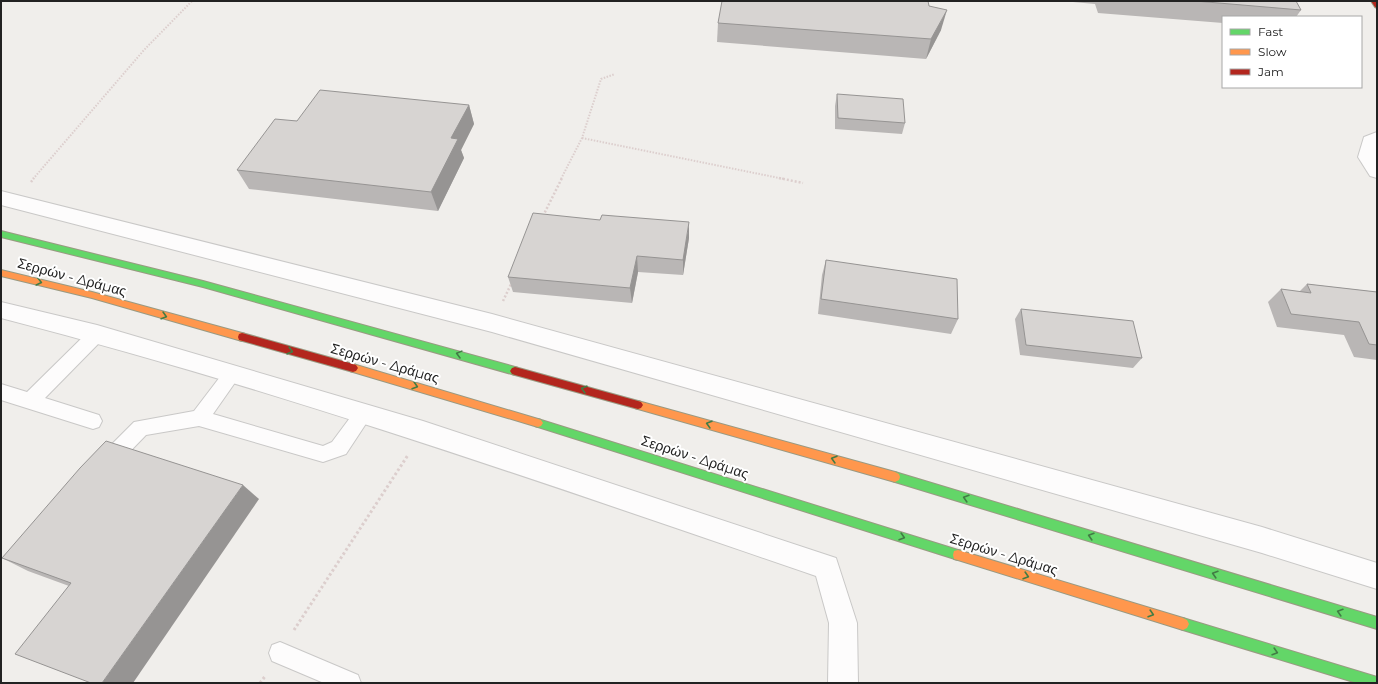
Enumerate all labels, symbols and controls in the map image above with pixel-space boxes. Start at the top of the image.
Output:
legend [1222,16,1362,88]
text: Fast [1258,24,1283,39]
text: Slow [1258,44,1287,59]
text: Jam [1257,64,1284,79]
street label: Σερρών - Δράμας [16,254,129,300]
one-way arrow [35,277,42,286]
one-way arrow [161,311,168,320]
street label: Σερρών - Δράμας [329,339,441,387]
one-way arrow [286,346,293,355]
one-way arrow [455,350,462,359]
one-way arrow [411,381,418,390]
one-way arrow [581,385,588,394]
one-way arrow [706,420,713,429]
street label: Σερρών - Δράμας [639,431,751,483]
one-way arrow [831,455,838,464]
one-way arrow [963,494,970,503]
street label: Σερρών - Δράμας [948,529,1060,579]
one-way arrow [898,532,905,541]
one-way arrow [1088,532,1095,541]
one-way arrow [1212,570,1219,579]
one-way arrow [1023,571,1030,579]
one-way arrow [1336,608,1343,617]
one-way arrow [1147,609,1154,618]
one-way arrow [1271,647,1278,656]

